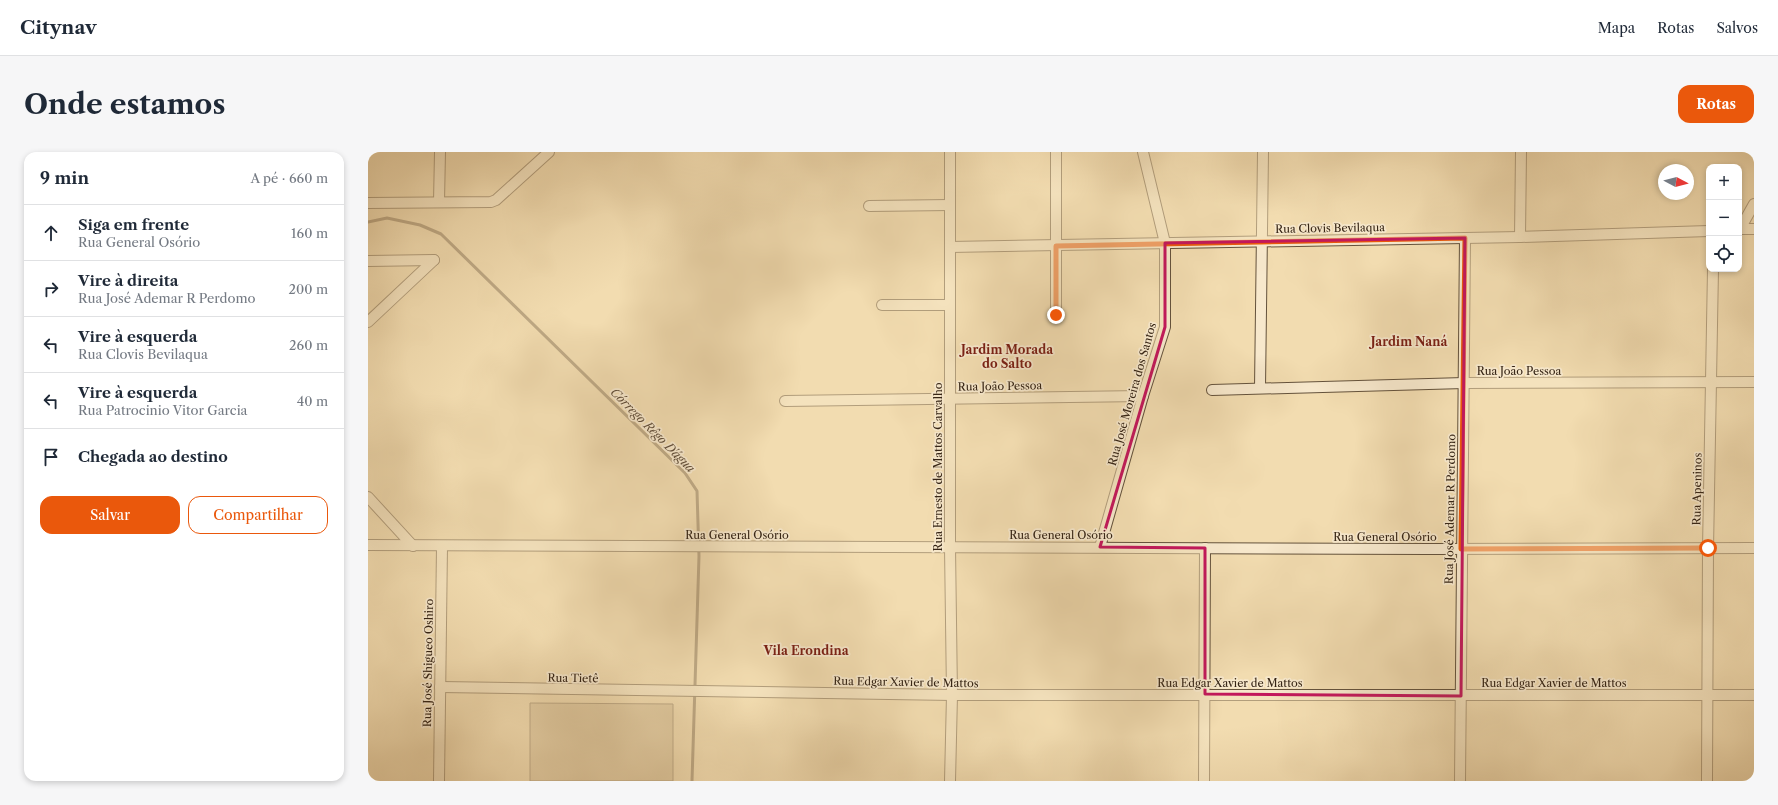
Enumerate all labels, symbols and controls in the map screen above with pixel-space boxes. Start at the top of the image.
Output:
text: Citynav [20,16,97,39]
text: Mapa [1598,19,1635,37]
text: Rotas [1657,19,1694,37]
text: Salvos [1716,19,1758,37]
button: Rotas [1678,85,1754,123]
text: Onde estamos [24,87,225,121]
north arrow [1658,164,1694,200]
map controls [1706,164,1742,272]
button: + [1706,164,1742,200]
text: 9 min [40,168,89,188]
text: A pé · 660 m [250,170,328,186]
button: − [1706,200,1742,236]
text: Siga em frente [78,215,189,234]
street label: Rua Clovis Bevilaqua [1275,220,1385,236]
icon: ahead [40,222,62,244]
text: 160 m [291,225,328,241]
text: Rua General Osório [78,234,200,250]
button: locate [1706,236,1742,272]
text: Vire à direita [78,271,178,290]
icon: right [40,278,62,300]
text: 200 m [288,281,328,297]
text: Rua José Ademar R Perdomo [78,290,255,306]
route end [1047,306,1065,324]
street label: Rua José Moreira dos Santos [1105,321,1159,467]
text: Vire à esquerda [78,327,197,346]
icon: left [40,334,62,356]
district label: Jardim Naná [1369,334,1448,349]
text: 260 m [289,337,328,353]
district label: Jardim Morada do Salto [959,342,1054,371]
text: Rua Clovis Bevilaqua [78,346,208,362]
street label: Rua João Pessoa [1477,364,1562,378]
street label: Rua João Pessoa [958,378,1043,394]
street label: Rua Ernesto de Mattos Carvalho [931,382,945,552]
text: Vire à esquerda [78,383,197,402]
water label: Córrego Rêgo D'água [608,385,698,475]
icon: left [40,390,62,412]
text: 40 m [297,393,328,409]
text: Rua Patrocinio Vitor Garcia [78,402,247,418]
street label: Rua José Ademar R Perdomo [1442,434,1458,584]
icon: arrive [40,446,62,468]
text: Chegada ao destino [78,447,228,466]
street label: Rua Apeninos [1689,452,1705,525]
button: Salvar [40,496,180,534]
button: Compartilhar [188,496,328,534]
street label: Rua General Osório [685,528,789,542]
street label: Rua General Osório [1009,528,1113,542]
street label: Rua General Osório [1333,530,1437,544]
route start [1699,539,1717,557]
street label: Rua José Shigueo Oshiro [420,598,436,727]
district label: Vila Erondina [762,643,850,658]
street label: Rua Tietê [547,671,599,685]
street label: Rua Edgar Xavier de Mattos [833,674,979,690]
street label: Rua Edgar Xavier de Mattos [1157,676,1303,690]
street label: Rua Edgar Xavier de Mattos [1481,676,1627,690]

